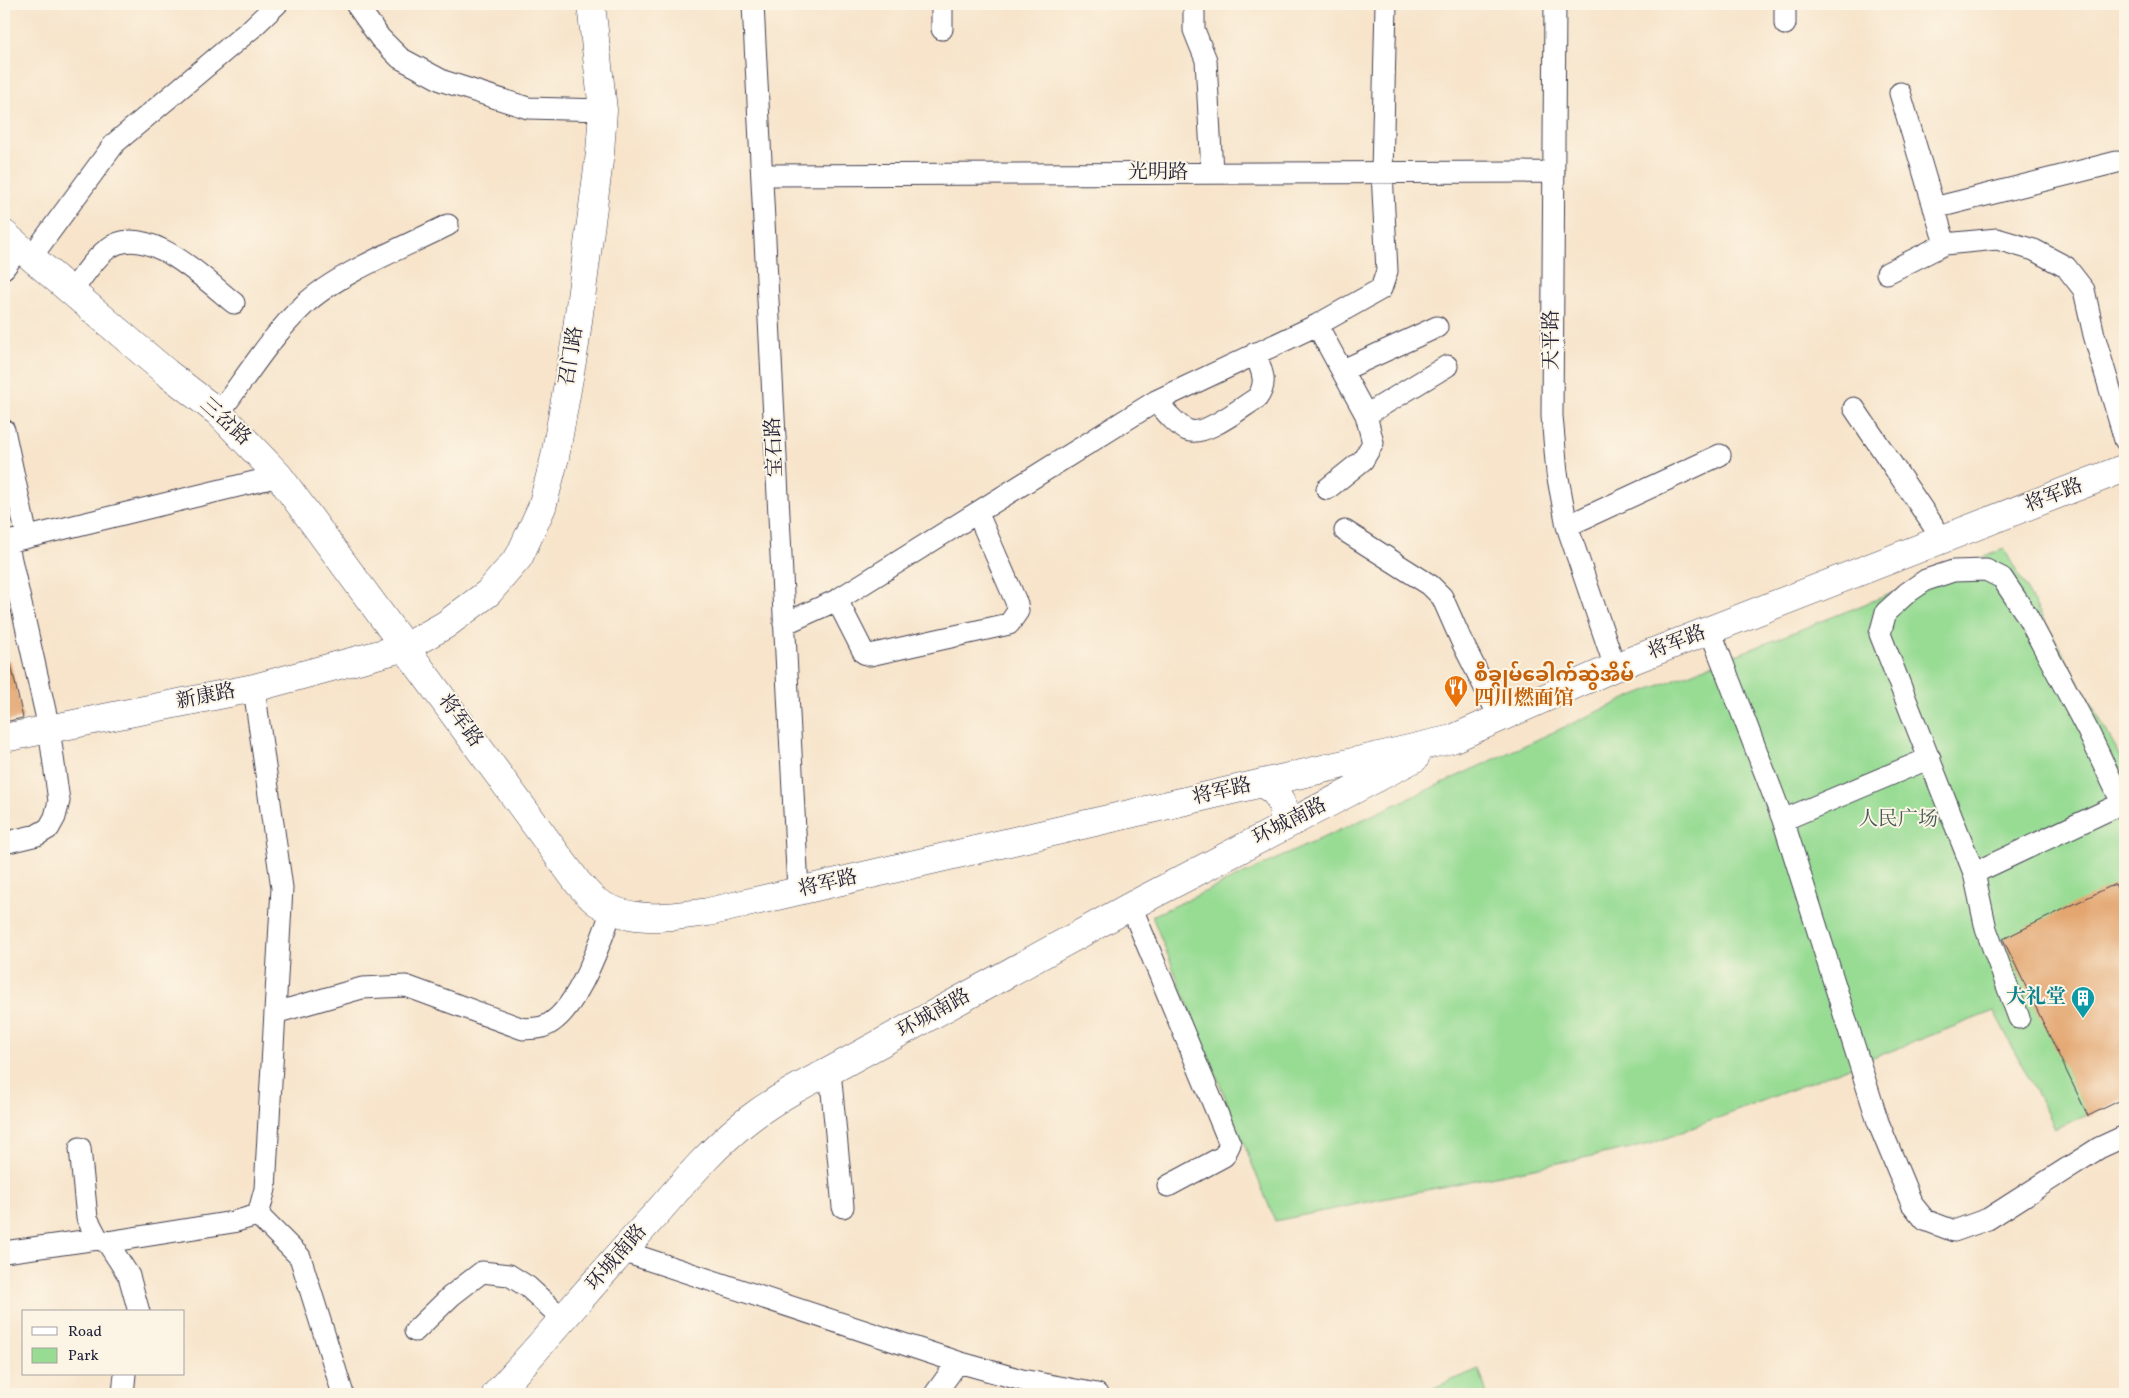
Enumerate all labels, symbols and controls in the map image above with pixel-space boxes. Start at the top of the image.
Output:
street label: 光明路 [1128,159,1188,187]
street label: 天平路 [1538,310,1566,370]
street label: 召门路 [553,324,591,388]
street label: 三岔路 [193,392,257,452]
street label: 宝石路 [759,416,791,478]
street label: 将军路 [2021,472,2087,520]
street label: 将军路 [1644,619,1710,667]
place label: စီချွမ်ခေါက်ဆွဲအိမ် 四川燃面馆 [1474,661,1634,713]
restaurant icon: စီချွမ်ခေါက်ဆွဲအိမ် 四川燃面馆 [1443,674,1469,708]
street label: 新康路 [174,678,238,716]
street label: 将军路 [431,689,489,753]
street label: 将军路 [1190,772,1254,812]
street label: 环城南路 [1248,791,1332,853]
park label: 人民广场 [1858,806,1938,834]
street label: 将军路 [796,864,860,904]
street label: 环城南路 [892,982,976,1046]
place label: 大礼堂 [2006,984,2066,1012]
building icon: 大礼堂 [2070,985,2096,1019]
street label: 环城南路 [580,1219,654,1297]
legend [22,1310,185,1376]
text: Road [68,1322,102,1343]
text: Park [68,1346,99,1367]

